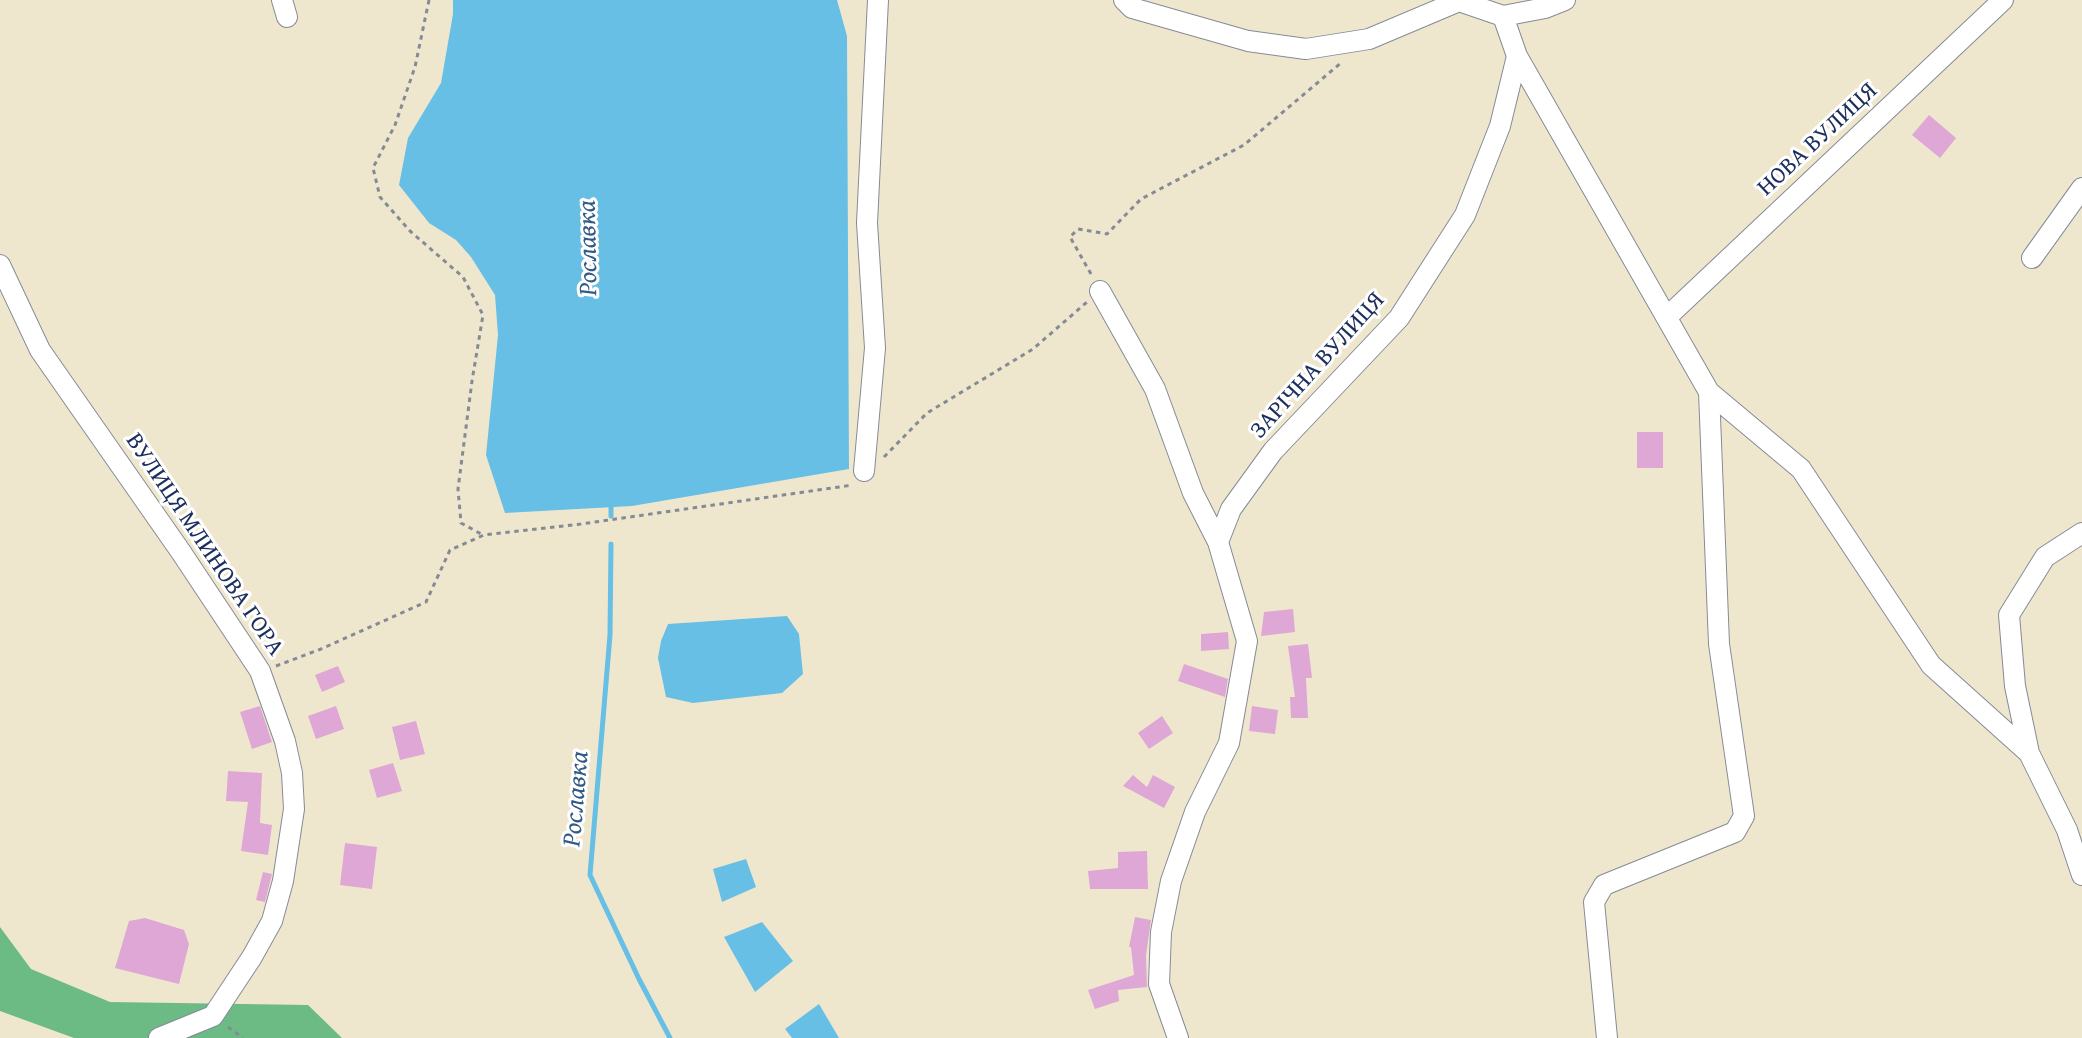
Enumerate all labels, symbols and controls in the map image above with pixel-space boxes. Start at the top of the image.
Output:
street label: НОВА ВУЛИЦЯ [1752,77,1884,203]
water label: Рославка [573,200,605,296]
street label: ЗАРІЧНА ВУЛИЦЯ [1245,287,1391,445]
street label: ВУЛИЦЯ МЛИНОВА ГОРА [119,428,289,662]
water label: Рославка [557,750,597,848]

